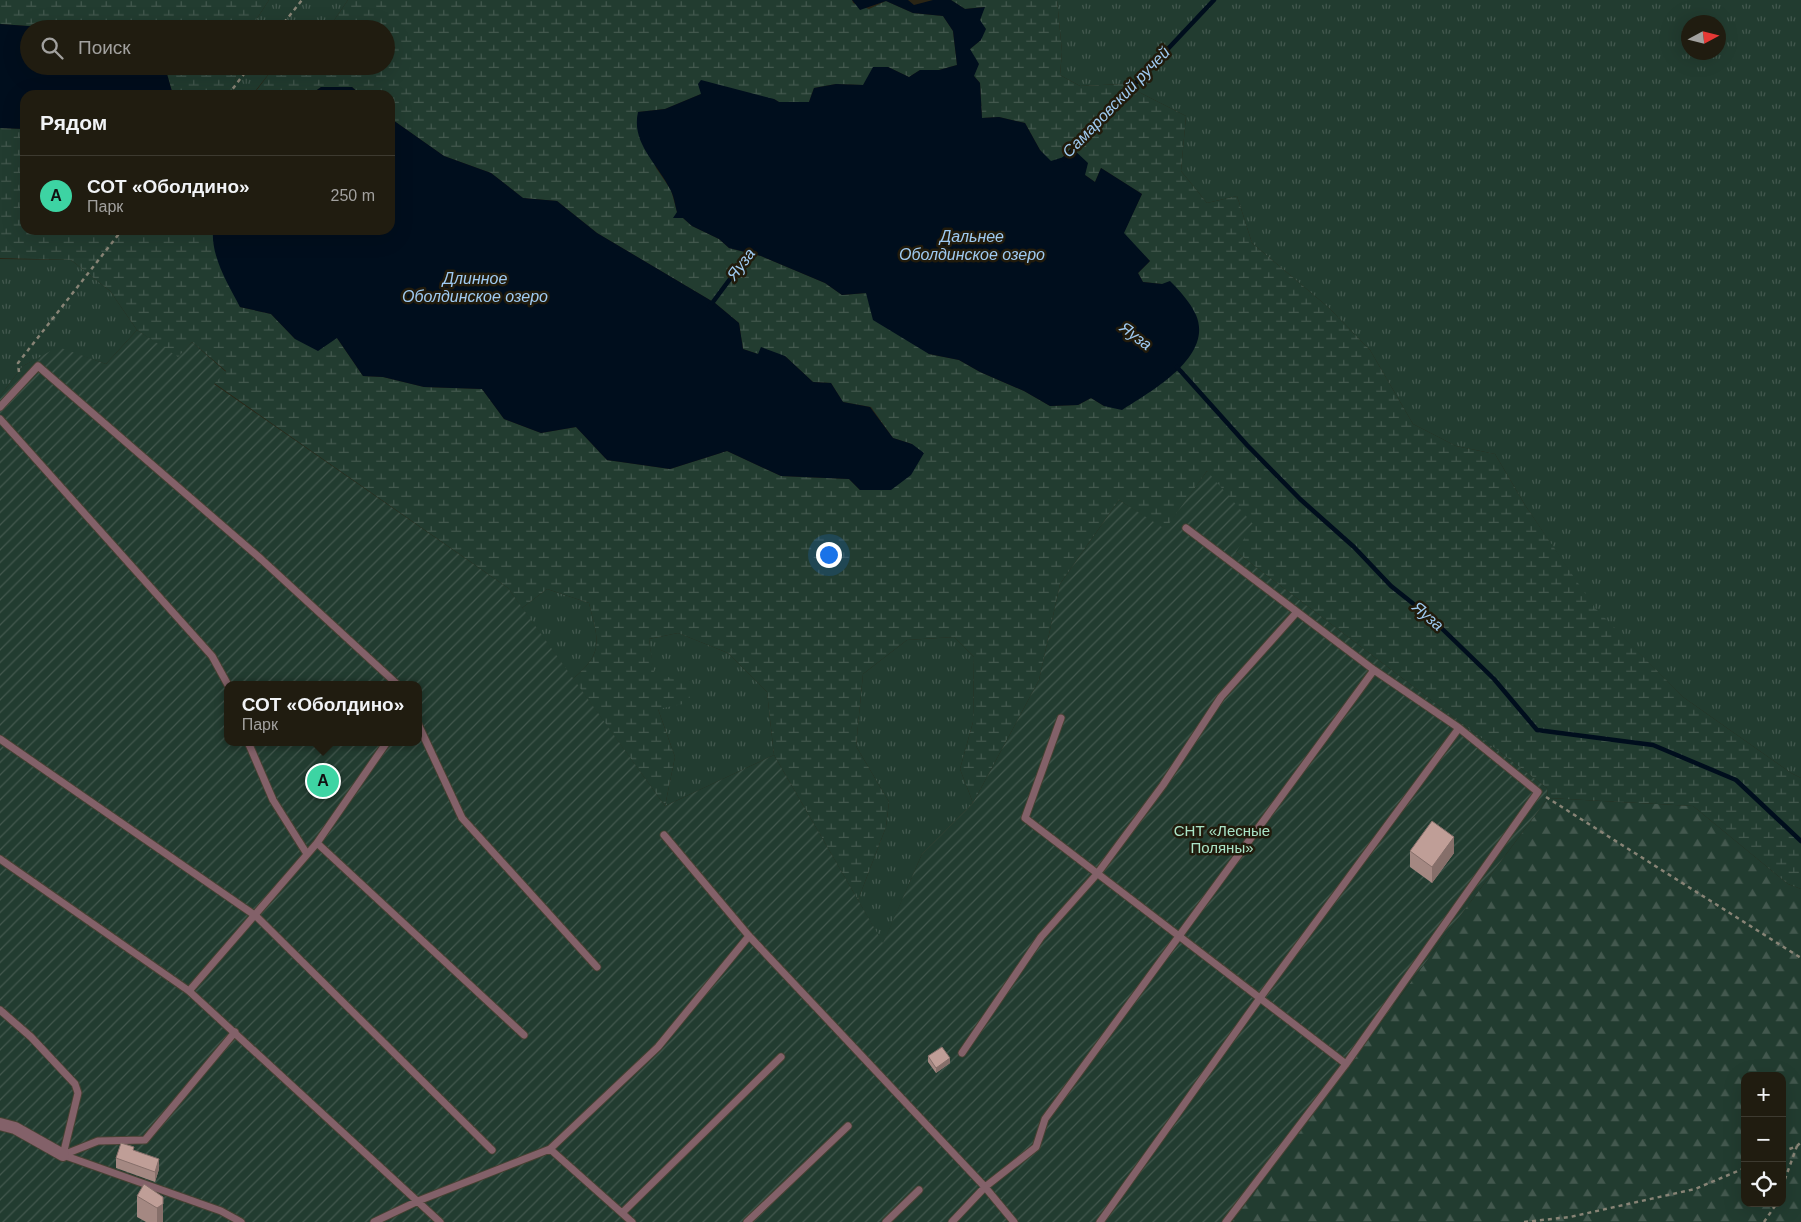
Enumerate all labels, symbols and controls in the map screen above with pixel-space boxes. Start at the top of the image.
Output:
north arrow [1681,15,1726,60]
search box [20,20,395,75]
icon: search [38,34,66,62]
text: Поиск [78,37,131,58]
water label: Самаровский ручей [1059,43,1173,161]
text: Рядом [40,111,107,134]
text: СОТ «Оболдино» [87,176,250,197]
text: A [50,187,62,204]
text: 250 m [331,187,375,204]
text: Парк [87,198,123,215]
water label: Дальнее Оболдинское озеро [899,228,1045,263]
water label: Яуза [723,245,758,284]
water label: Длинное Оболдинское озеро [402,270,548,305]
water label: Яуза [1116,318,1155,353]
your location [816,542,842,568]
water label: Яуза [1408,597,1447,634]
popup [224,681,422,746]
text: СОТ «Оболдино» [242,694,404,715]
text: Парк [242,716,278,733]
pin: A [307,762,339,800]
park label: СНТ «Лесные Поляны» [1174,822,1270,856]
map controls [1741,1072,1786,1207]
button: + [1741,1072,1786,1117]
button: − [1741,1117,1786,1162]
button: locate [1741,1162,1786,1207]

